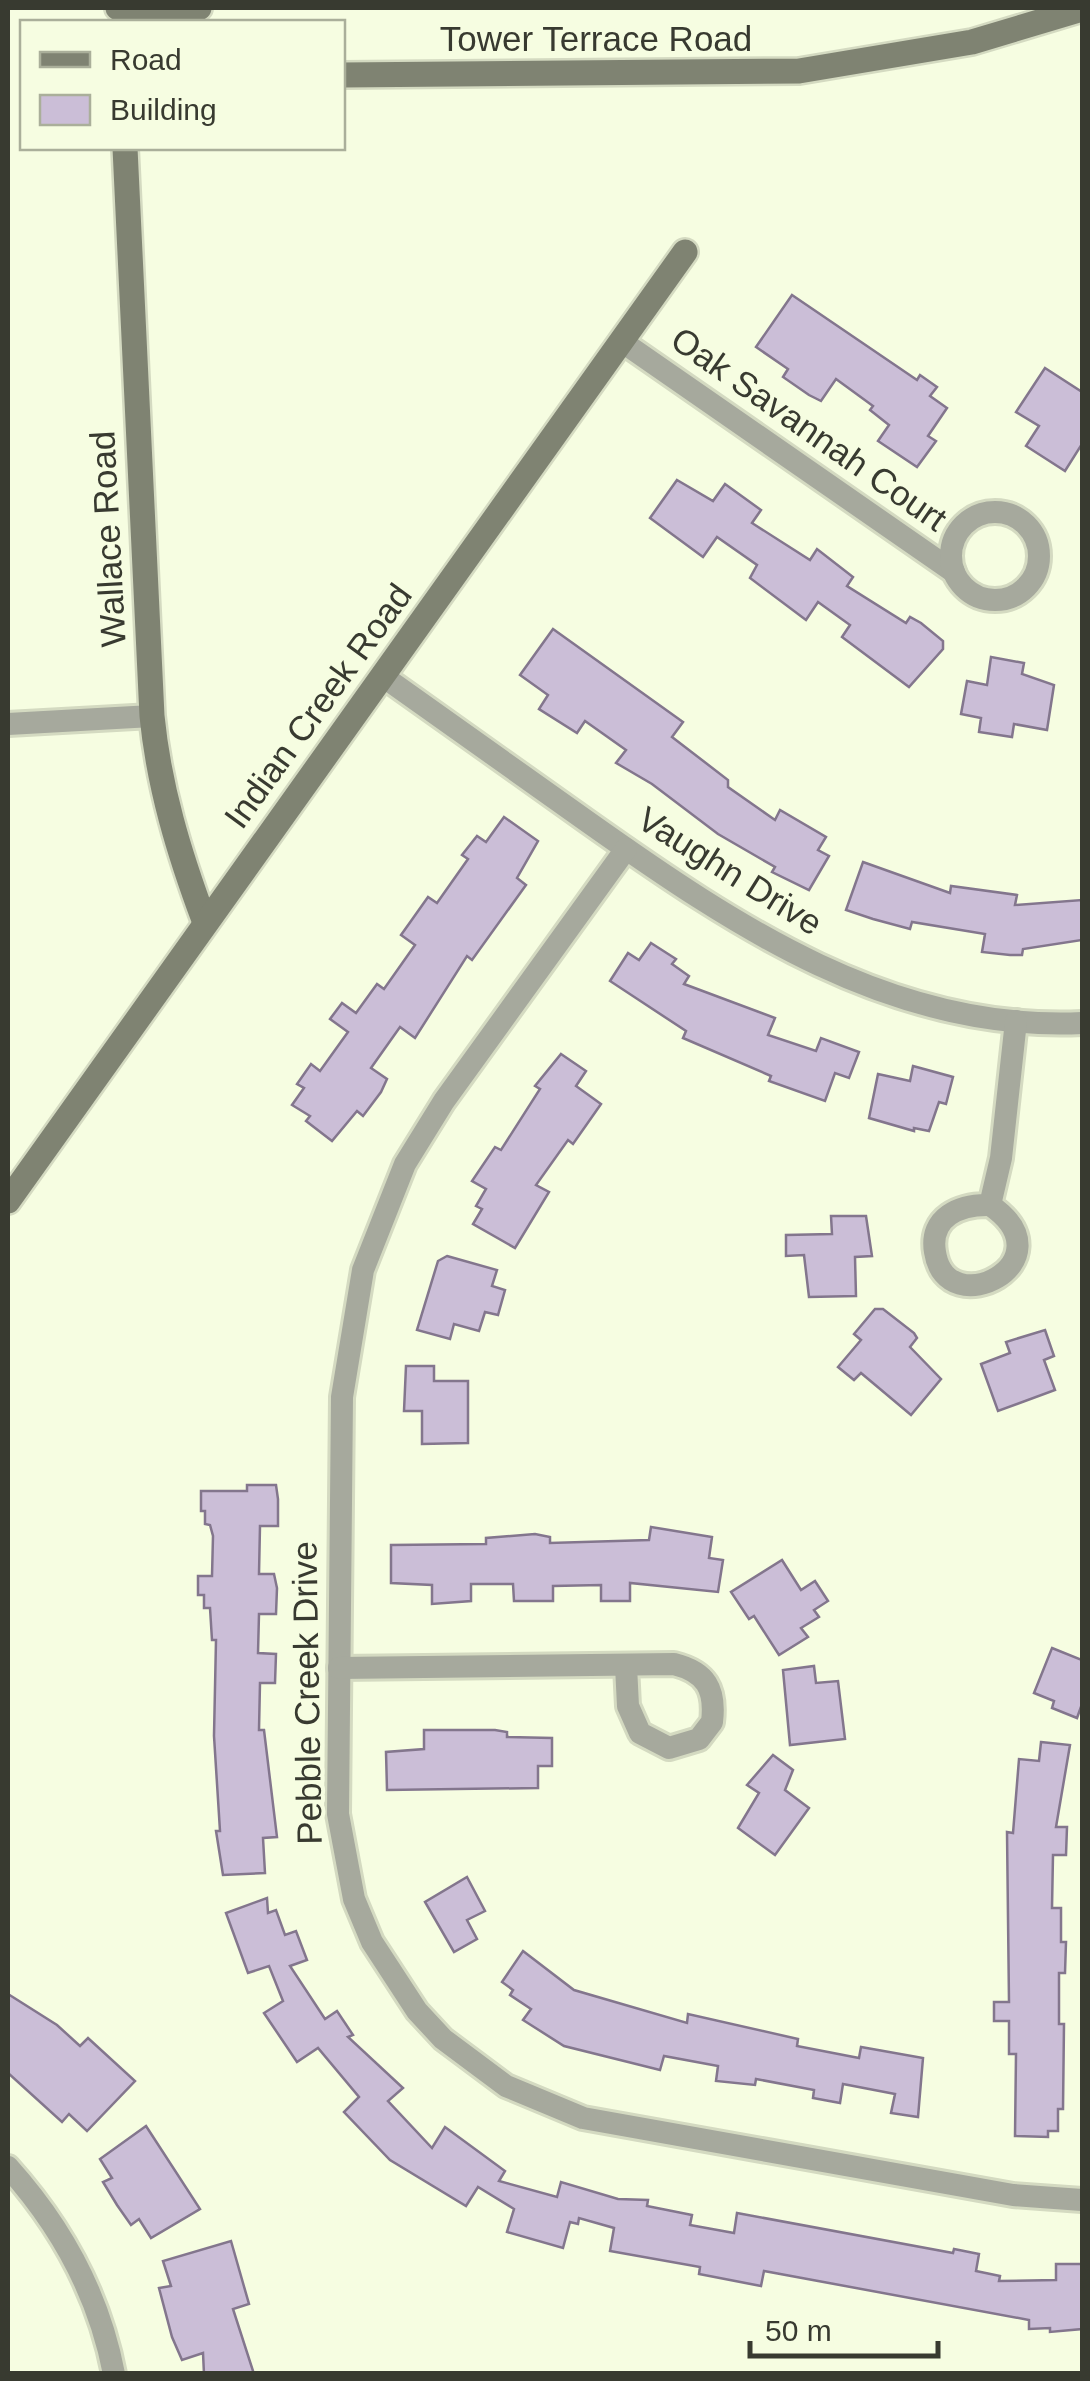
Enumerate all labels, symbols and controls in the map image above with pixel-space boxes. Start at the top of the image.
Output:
street label: Tower Terrace Road [440,19,752,58]
legend [20,20,345,150]
text: Road [110,43,182,76]
text: Building [110,93,217,126]
street label: Oak Savannah Court [664,319,955,538]
street label: Wallace Road [82,430,133,648]
street label: Indian Creek Road [216,576,419,835]
street label: Vaughn Drive [631,799,829,943]
street label: Pebble Creek Drive [284,1541,329,1845]
scale bar [750,2296,938,2358]
text: 50 m [765,2314,832,2347]

